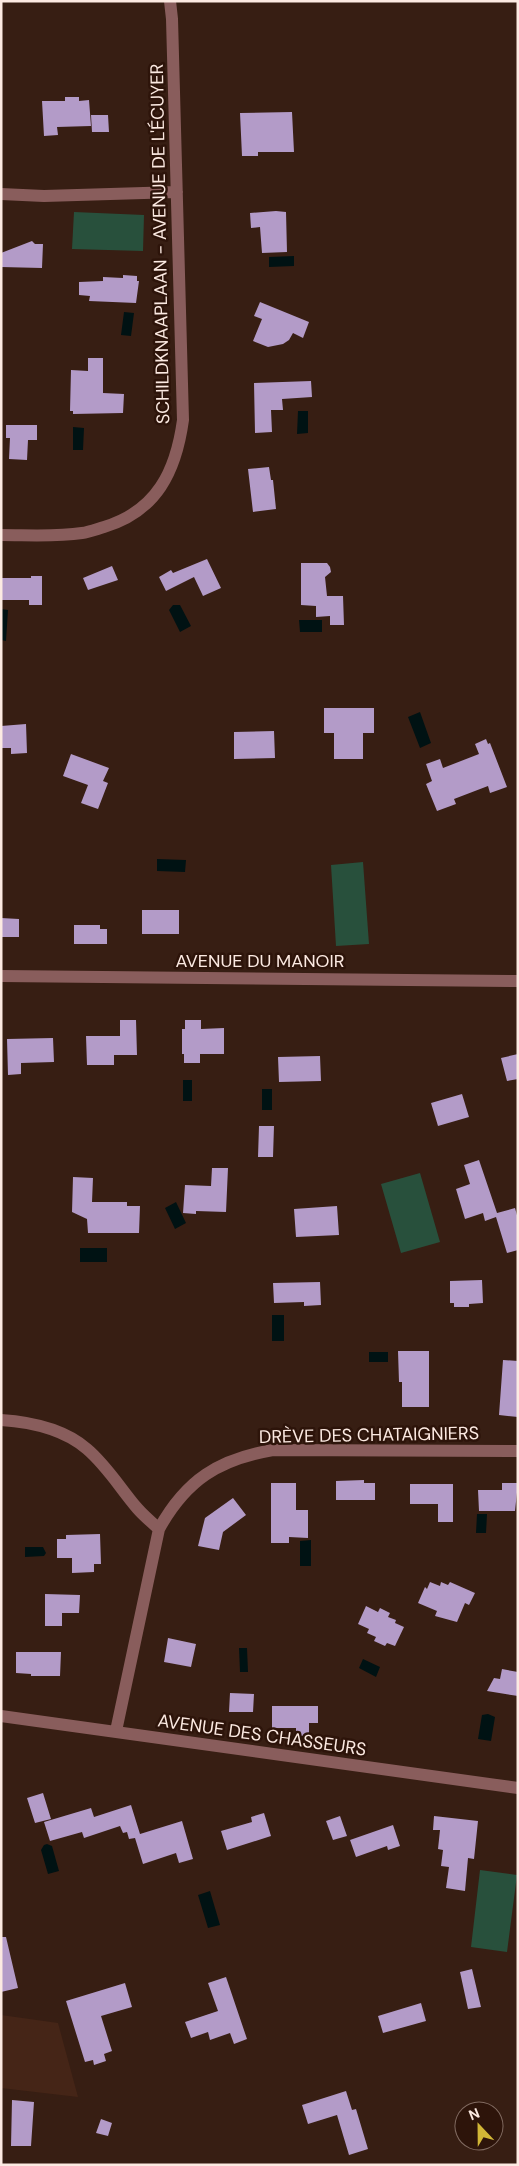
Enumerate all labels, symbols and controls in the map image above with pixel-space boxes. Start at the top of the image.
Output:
street label: SCHILDKNAAPLAAN - AVENUE DE L'ÉCUYER [145,64,175,424]
street label: AVENUE DU MANOIR [176,949,344,973]
street label: DRÈVE DES CHATAIGNIERS [259,1421,479,1449]
street label: AVENUE DES CHASSEURS [156,1708,368,1762]
north arrow [454,2101,504,2151]
text: N [466,2104,482,2124]

